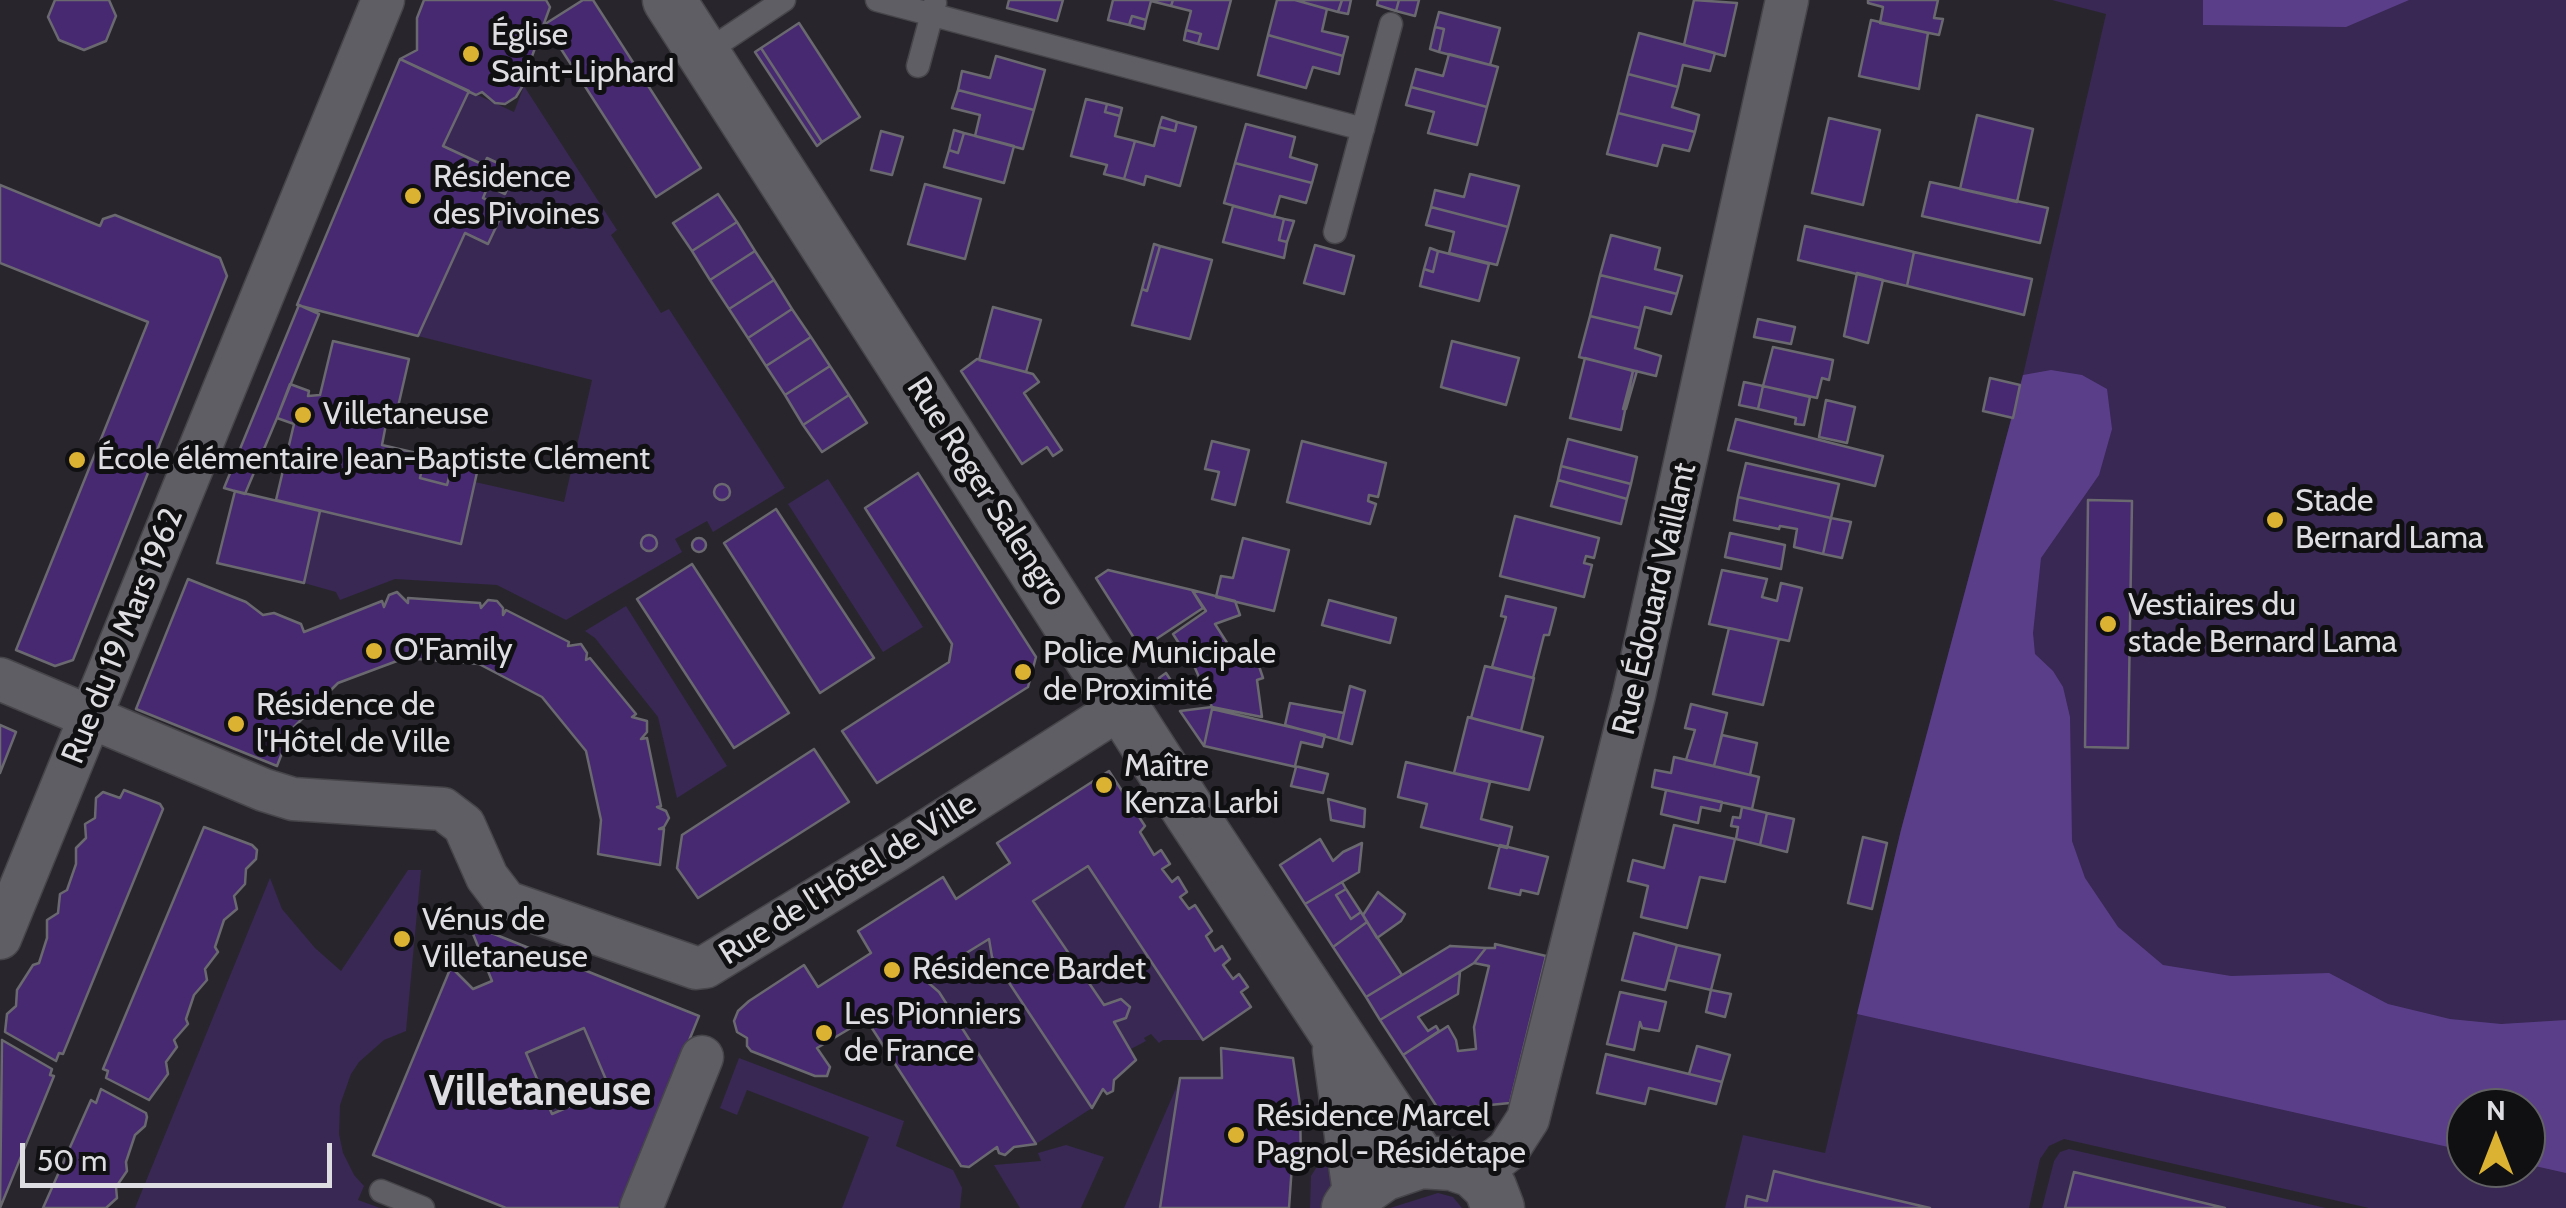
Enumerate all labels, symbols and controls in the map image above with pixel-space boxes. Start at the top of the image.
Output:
place label: Église Saint-Liphard [491,17,675,92]
marker: Église Saint-Liphard [460,43,482,65]
place label: Résidence des Pivoines [433,159,600,234]
marker: Résidence des Pivoines [402,185,424,207]
street label: Rue Roger Salengro [898,371,1074,613]
place label: Villetaneuse [323,396,489,434]
marker: Villetaneuse [292,404,314,426]
place label: École élémentaire Jean-Baptiste Clément [97,441,650,479]
marker: École élémentaire Jean-Baptiste Clément [66,449,88,471]
street label: Rue Édouard Vaillant [1605,459,1705,739]
place label: Stade Bernard Lama [2295,483,2483,558]
street label: Rue du 19 Mars 1962 [54,503,192,769]
marker: Stade Bernard Lama [2264,509,2286,531]
place label: Vestiaires du stade Bernard Lama [2128,587,2397,662]
marker: Vestiaires du stade Bernard Lama [2097,613,2119,635]
place label: O'Family [394,632,513,670]
place label: Police Municipale de Proximité [1043,635,1276,710]
marker: O'Family [363,640,385,662]
marker: Police Municipale de Proximité [1012,661,1034,683]
place label: Résidence de l'Hôtel de Ville [256,687,450,762]
marker: Résidence de l'Hôtel de Ville [225,713,247,735]
place label: Maître Kenza Larbi [1124,748,1279,823]
marker: Maître Kenza Larbi [1093,774,1115,796]
street label: Rue de l'Hôtel de Ville [713,785,983,973]
place label: Vénus de Villetaneuse [422,902,588,977]
marker: Vénus de Villetaneuse [391,928,413,950]
place label: Résidence Bardet [912,951,1146,989]
marker: Résidence Bardet [881,959,903,981]
place label: Les Pionniers de France [844,996,1021,1071]
marker: Les Pionniers de France [813,1022,835,1044]
district label: Villetaneuse [429,1068,651,1118]
north arrow [2446,1088,2546,1188]
text: N [2486,1093,2506,1127]
place label: Résidence Marcel Pagnol - Résidétape [1256,1098,1526,1173]
scale bar [25,1123,338,1185]
marker: Résidence Marcel Pagnol - Résidétape [1225,1124,1247,1146]
text: 50 m [37,1142,107,1179]

